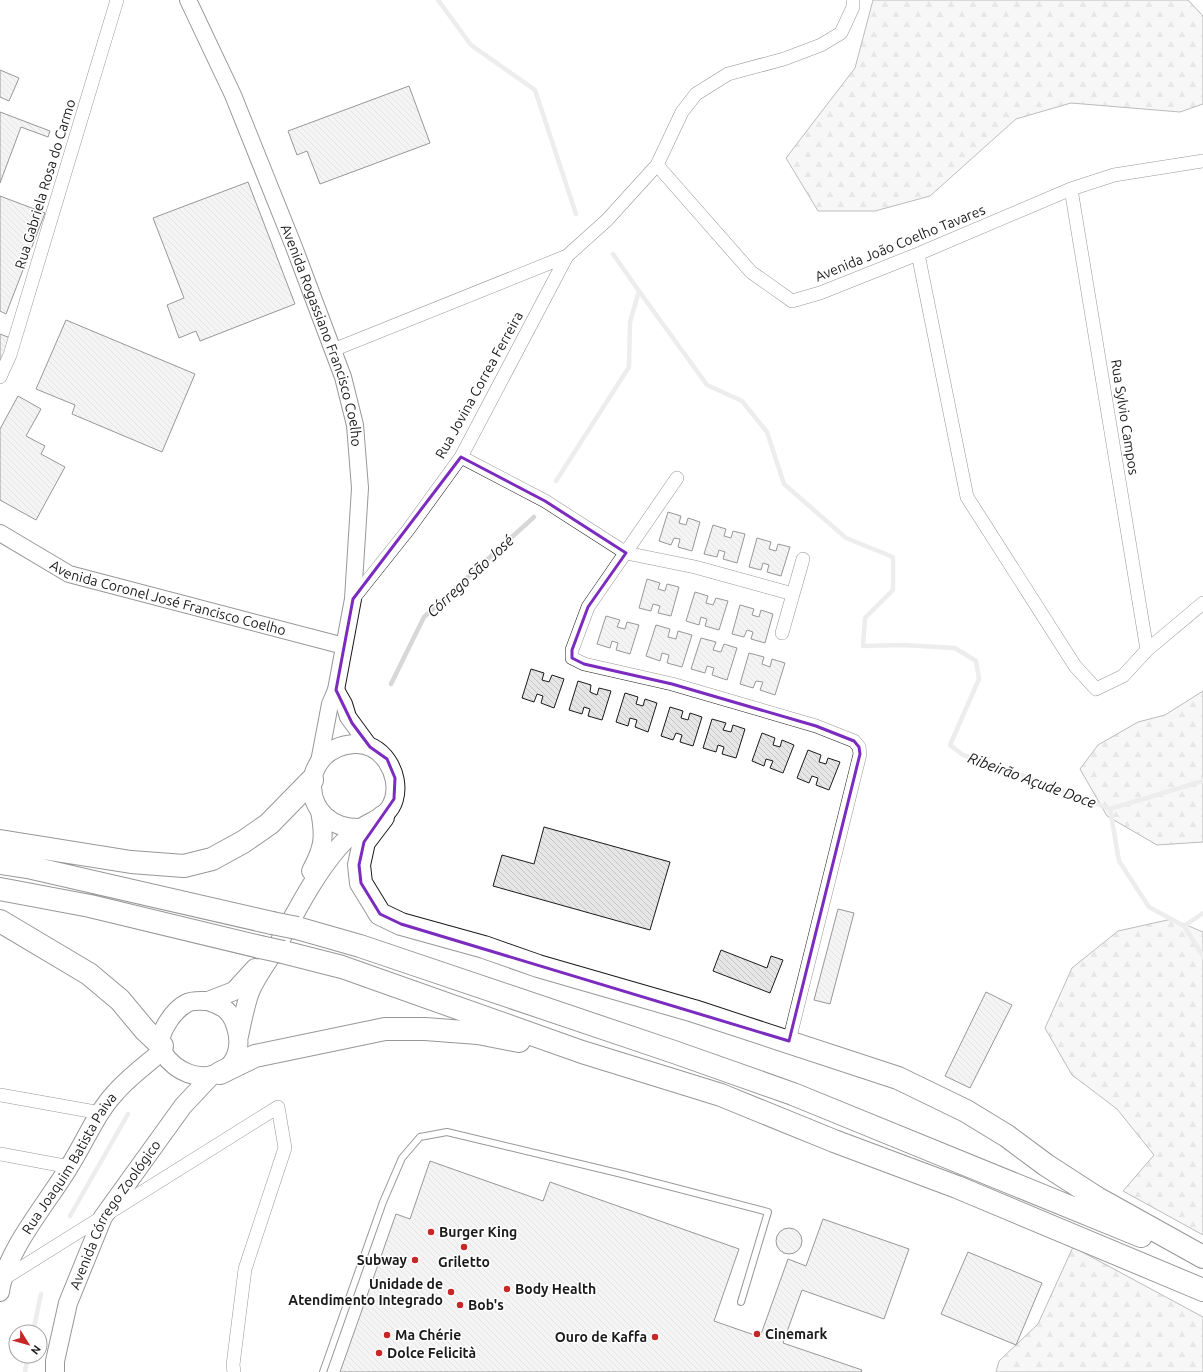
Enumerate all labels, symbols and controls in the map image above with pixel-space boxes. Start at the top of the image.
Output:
street label: Rua Gabriela Rosa do Carmo [12,97,78,271]
street label: Avenida João Coelho Tavares [813,201,987,285]
street label: Avenida Rogassiano Francisco Coelho [278,222,365,447]
street label: Rua Jovina Correa Ferreira [432,309,526,461]
street label: Rua Sylvio Campos [1108,358,1142,476]
water label: Córrego São José [423,531,517,620]
street label: Avenida Coronel José Francisco Coelho [47,557,288,638]
water label: Ribeirão Açude Doce [966,749,1099,811]
street label: Rua Joaquim Batista Paiva [19,1089,120,1237]
street label: Avenida Córrego Zoológico [66,1137,164,1292]
place label: Burger King [439,1224,517,1240]
marker: Burger King [426,1227,436,1237]
marker: Griletto [459,1242,469,1252]
place label: Subway [357,1252,408,1268]
place label: Griletto [438,1254,490,1270]
marker: Subway [410,1255,420,1265]
place label: Unidade de Atendimento Integrado [288,1276,443,1308]
place label: Body Health [515,1281,596,1297]
marker: Body Health [502,1284,512,1294]
marker: Unidade de Atendimento Integrado [446,1287,456,1297]
place label: Bob's [468,1297,504,1313]
marker: Bob's [455,1300,465,1310]
north arrow [8,1324,48,1364]
place label: Cinemark [765,1326,828,1342]
place label: Ma Chérie [395,1327,461,1343]
place label: Ouro de Kaffa [555,1329,647,1345]
marker: Cinemark [752,1329,762,1339]
marker: Ma Chérie [382,1330,392,1340]
marker: Ouro de Kaffa [650,1332,660,1342]
text: N [29,1343,43,1357]
place label: Dolce Felicità [387,1345,476,1361]
marker: Dolce Felicità [374,1348,384,1358]

